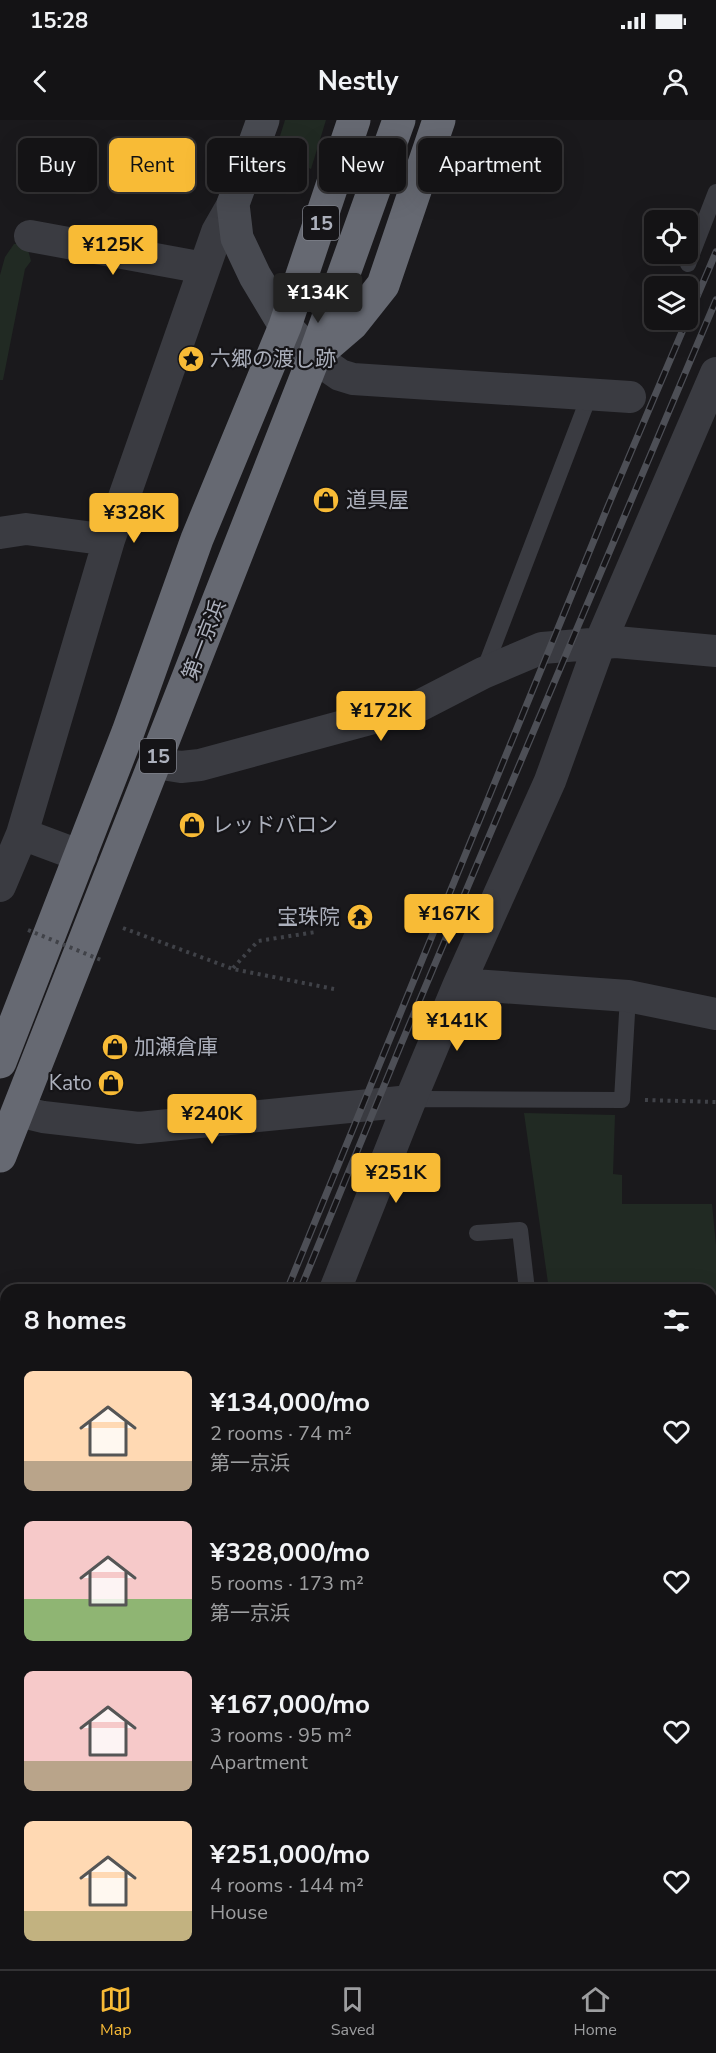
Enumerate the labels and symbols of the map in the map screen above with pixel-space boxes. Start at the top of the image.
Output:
road number: 15 [303,206,339,240]
pin: ¥125K [71,225,155,276]
pin: ¥134K [276,273,360,324]
place icon: 六郷の渡し跡 [176,344,206,374]
place label: 六郷の渡し跡 [210,345,336,373]
shop icon: 道具屋 [311,485,341,515]
place label: 道具屋 [346,486,409,514]
pin: ¥328K [92,493,176,544]
street label: 第一京浜 [176,596,232,684]
pin: ¥172K [339,691,423,742]
road number: 15 [140,739,176,773]
shop icon: レッドバロン [177,810,207,840]
place label: レッドバロン [212,811,338,839]
pin: ¥167K [407,894,491,945]
temple icon: 宝珠院 [345,902,375,932]
place label: 宝珠院 [277,903,340,931]
pin: ¥141K [415,1001,499,1052]
shop icon: 加瀬倉庫 [100,1032,130,1062]
place label: 加瀬倉庫 [134,1033,218,1061]
shop icon: Kato [96,1068,126,1098]
place label: Kato [49,1069,92,1097]
pin: ¥240K [170,1094,254,1145]
pin: ¥251K [354,1153,438,1204]

